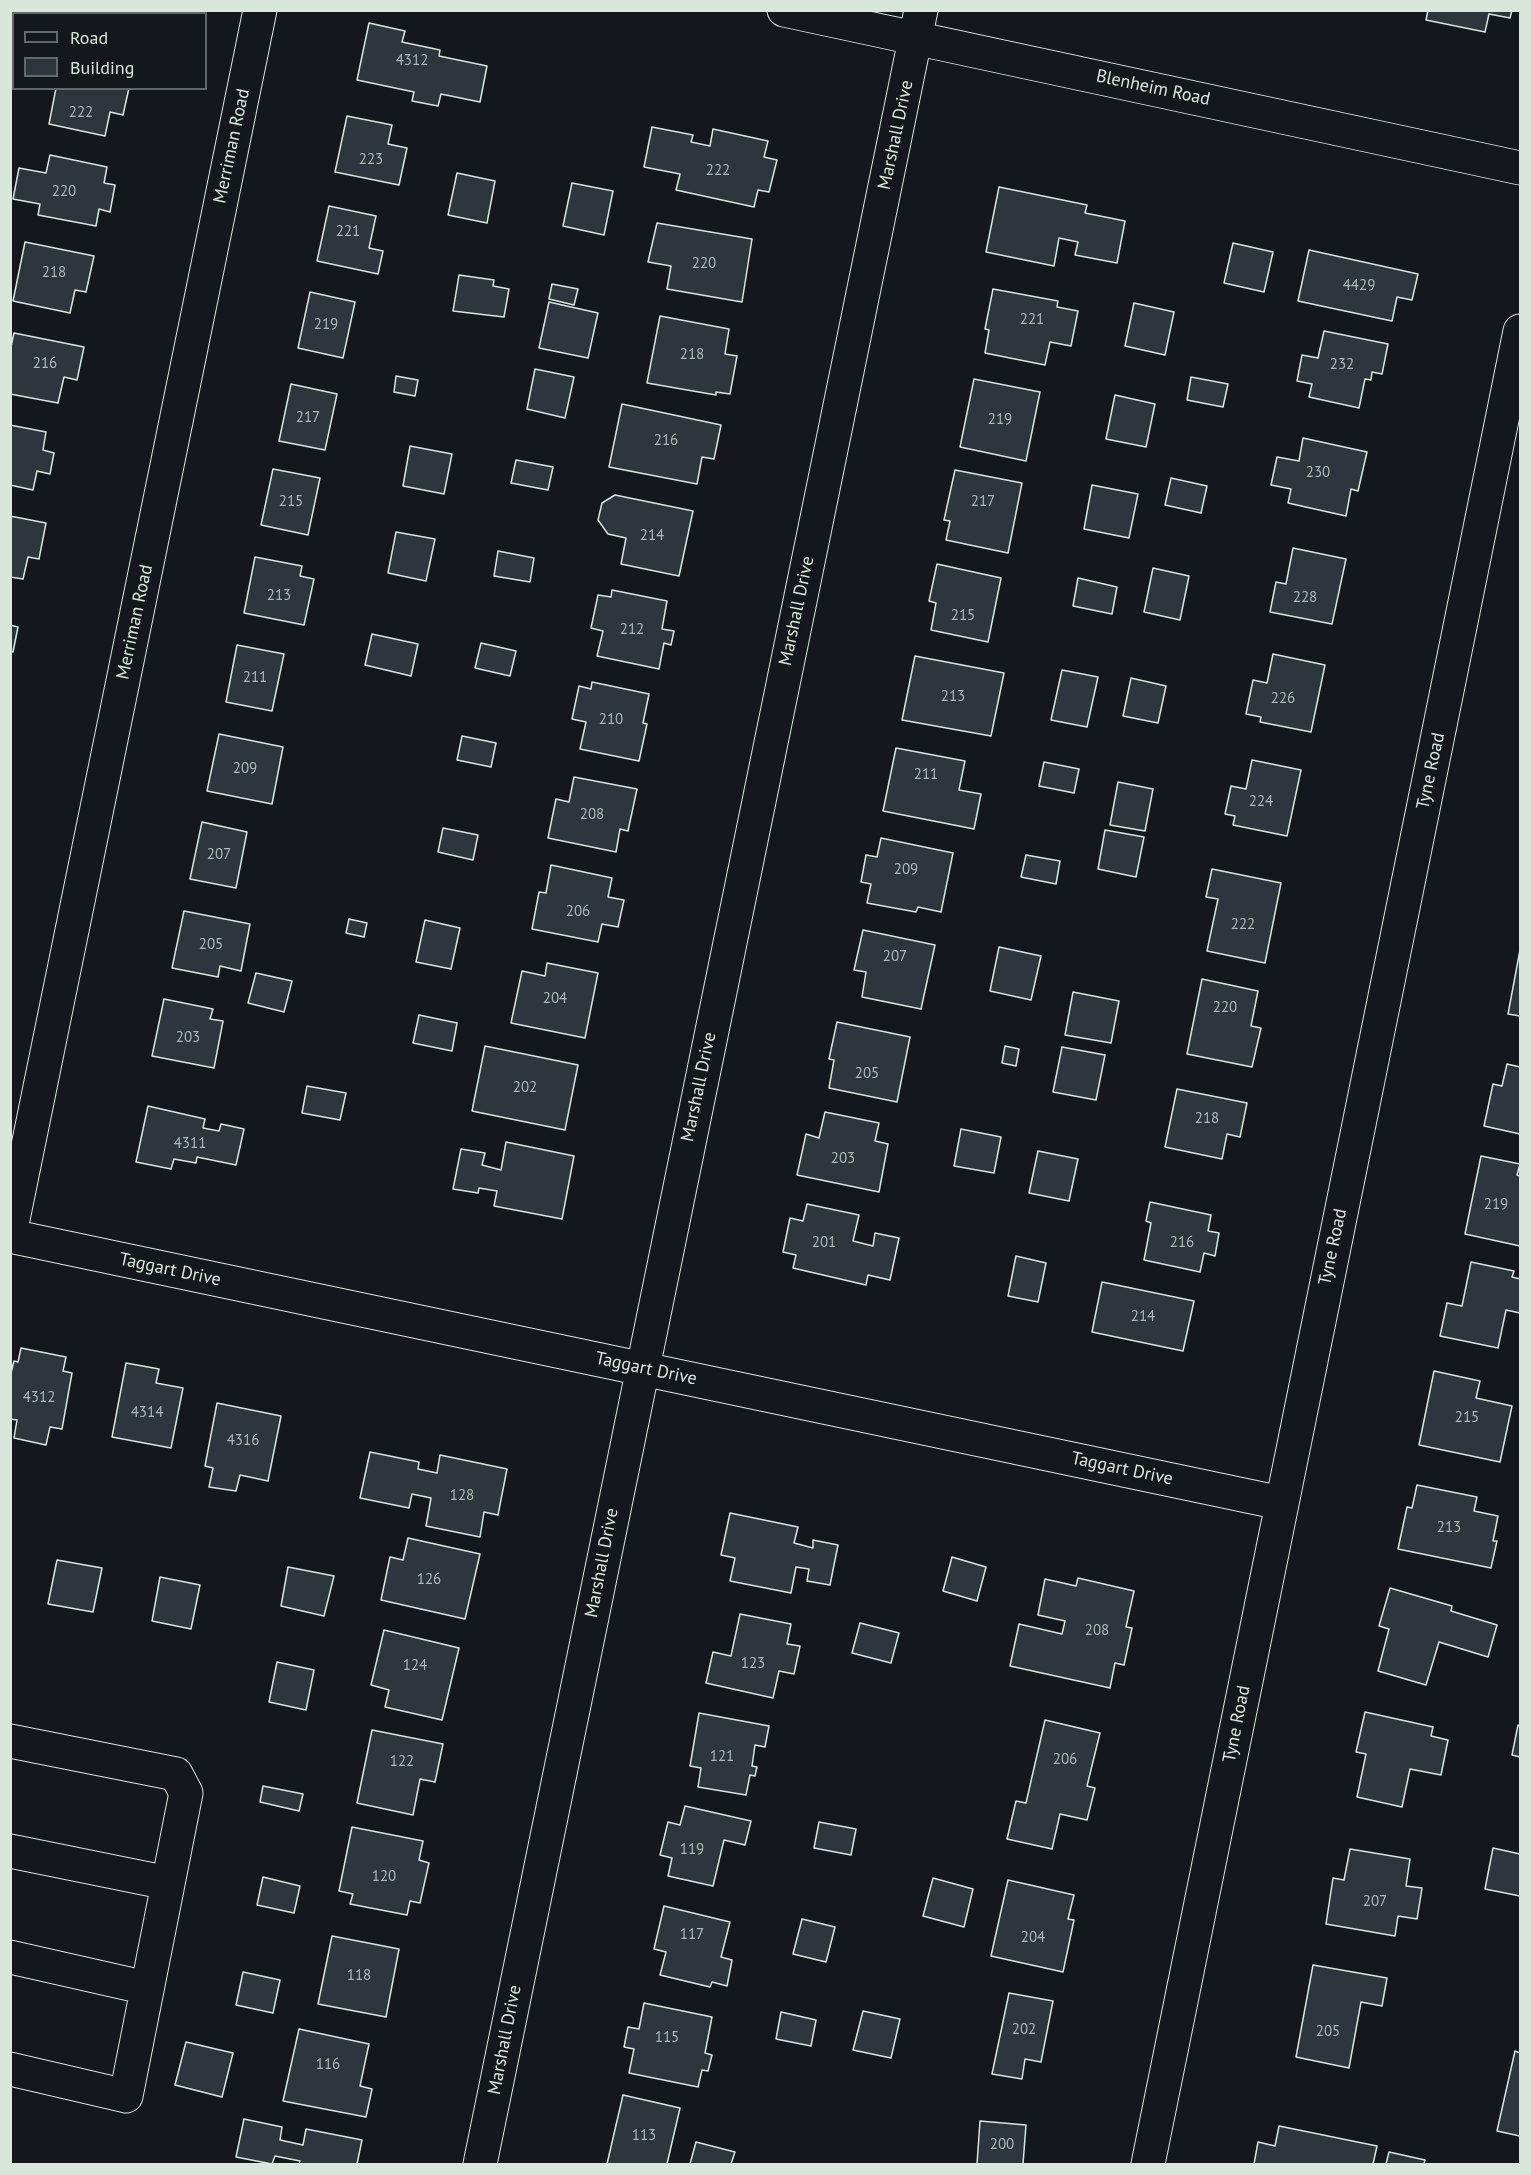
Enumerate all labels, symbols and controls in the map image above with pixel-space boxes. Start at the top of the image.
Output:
legend [12,12,207,90]
text: Road [70,26,108,49]
house number: 4312 [396,52,428,70]
text: Building [70,56,134,79]
street label: Blenheim Road [1094,65,1212,111]
street label: Marshall Drive [874,78,918,192]
street label: Merriman Road [209,87,255,205]
house number: 222 [69,104,93,122]
house number: 223 [359,151,383,169]
house number: 222 [706,162,730,180]
house number: 220 [52,183,76,201]
house number: 221 [336,223,360,241]
house number: 220 [692,255,716,273]
house number: 218 [42,264,66,282]
house number: 4429 [1343,277,1375,295]
house number: 221 [1020,311,1044,329]
house number: 219 [314,316,338,334]
house number: 218 [680,346,704,364]
house number: 216 [33,355,57,373]
house number: 232 [1330,356,1354,374]
house number: 217 [296,409,320,427]
house number: 219 [988,411,1012,429]
house number: 216 [654,432,678,450]
house number: 230 [1306,464,1330,482]
house number: 215 [279,493,303,511]
house number: 217 [971,493,995,511]
house number: 214 [640,527,664,545]
street label: Marshall Drive [775,554,819,668]
street label: Merriman Road [112,563,158,681]
house number: 213 [267,587,291,605]
house number: 228 [1293,589,1317,607]
house number: 215 [951,607,975,625]
house number: 212 [620,621,644,639]
house number: 211 [243,669,267,687]
house number: 213 [941,688,965,706]
house number: 226 [1271,690,1295,708]
house number: 210 [599,711,623,729]
street label: Tyne Road [1412,731,1450,811]
house number: 209 [233,760,257,778]
house number: 211 [914,766,938,784]
house number: 224 [1249,793,1273,811]
house number: 208 [580,806,604,824]
house number: 207 [207,846,231,864]
house number: 209 [894,861,918,879]
house number: 206 [566,903,590,921]
house number: 222 [1231,916,1255,934]
house number: 205 [199,936,223,954]
house number: 207 [883,948,907,966]
house number: 204 [543,990,567,1008]
house number: 220 [1213,999,1237,1017]
house number: 203 [176,1029,200,1047]
street label: Marshall Drive [677,1030,721,1144]
house number: 205 [855,1065,879,1083]
house number: 202 [513,1079,537,1097]
house number: 218 [1195,1110,1219,1128]
house number: 4311 [174,1135,206,1153]
house number: 203 [831,1150,855,1168]
house number: 219 [1484,1196,1508,1214]
street label: Tyne Road [1314,1207,1352,1287]
house number: 201 [812,1234,836,1252]
house number: 216 [1170,1234,1194,1252]
street label: Taggart Drive [117,1249,223,1291]
house number: 214 [1131,1308,1155,1326]
street label: Taggart Drive [593,1348,699,1390]
house number: 4312 [23,1389,55,1407]
house number: 4314 [131,1404,163,1422]
house number: 215 [1455,1409,1479,1427]
house number: 4316 [227,1432,259,1450]
street label: Taggart Drive [1069,1448,1175,1490]
house number: 128 [450,1487,474,1505]
street label: Marshall Drive [581,1506,623,1620]
house number: 213 [1437,1519,1461,1537]
house number: 126 [417,1571,441,1589]
house number: 208 [1085,1622,1109,1640]
house number: 123 [741,1655,765,1673]
house number: 124 [403,1657,427,1675]
street label: Tyne Road [1219,1684,1255,1764]
house number: 121 [710,1748,734,1766]
house number: 206 [1053,1751,1077,1769]
house number: 122 [390,1753,414,1771]
house number: 119 [680,1841,704,1859]
house number: 120 [372,1868,396,1886]
house number: 207 [1363,1893,1387,1911]
house number: 117 [680,1926,704,1944]
house number: 204 [1021,1929,1045,1947]
house number: 118 [347,1967,371,1985]
street label: Marshall Drive [484,1983,526,2097]
house number: 202 [1012,2021,1036,2039]
house number: 205 [1316,2023,1340,2041]
house number: 115 [655,2029,679,2047]
house number: 116 [316,2056,340,2074]
house number: 113 [632,2127,656,2145]
house number: 200 [990,2136,1014,2154]

